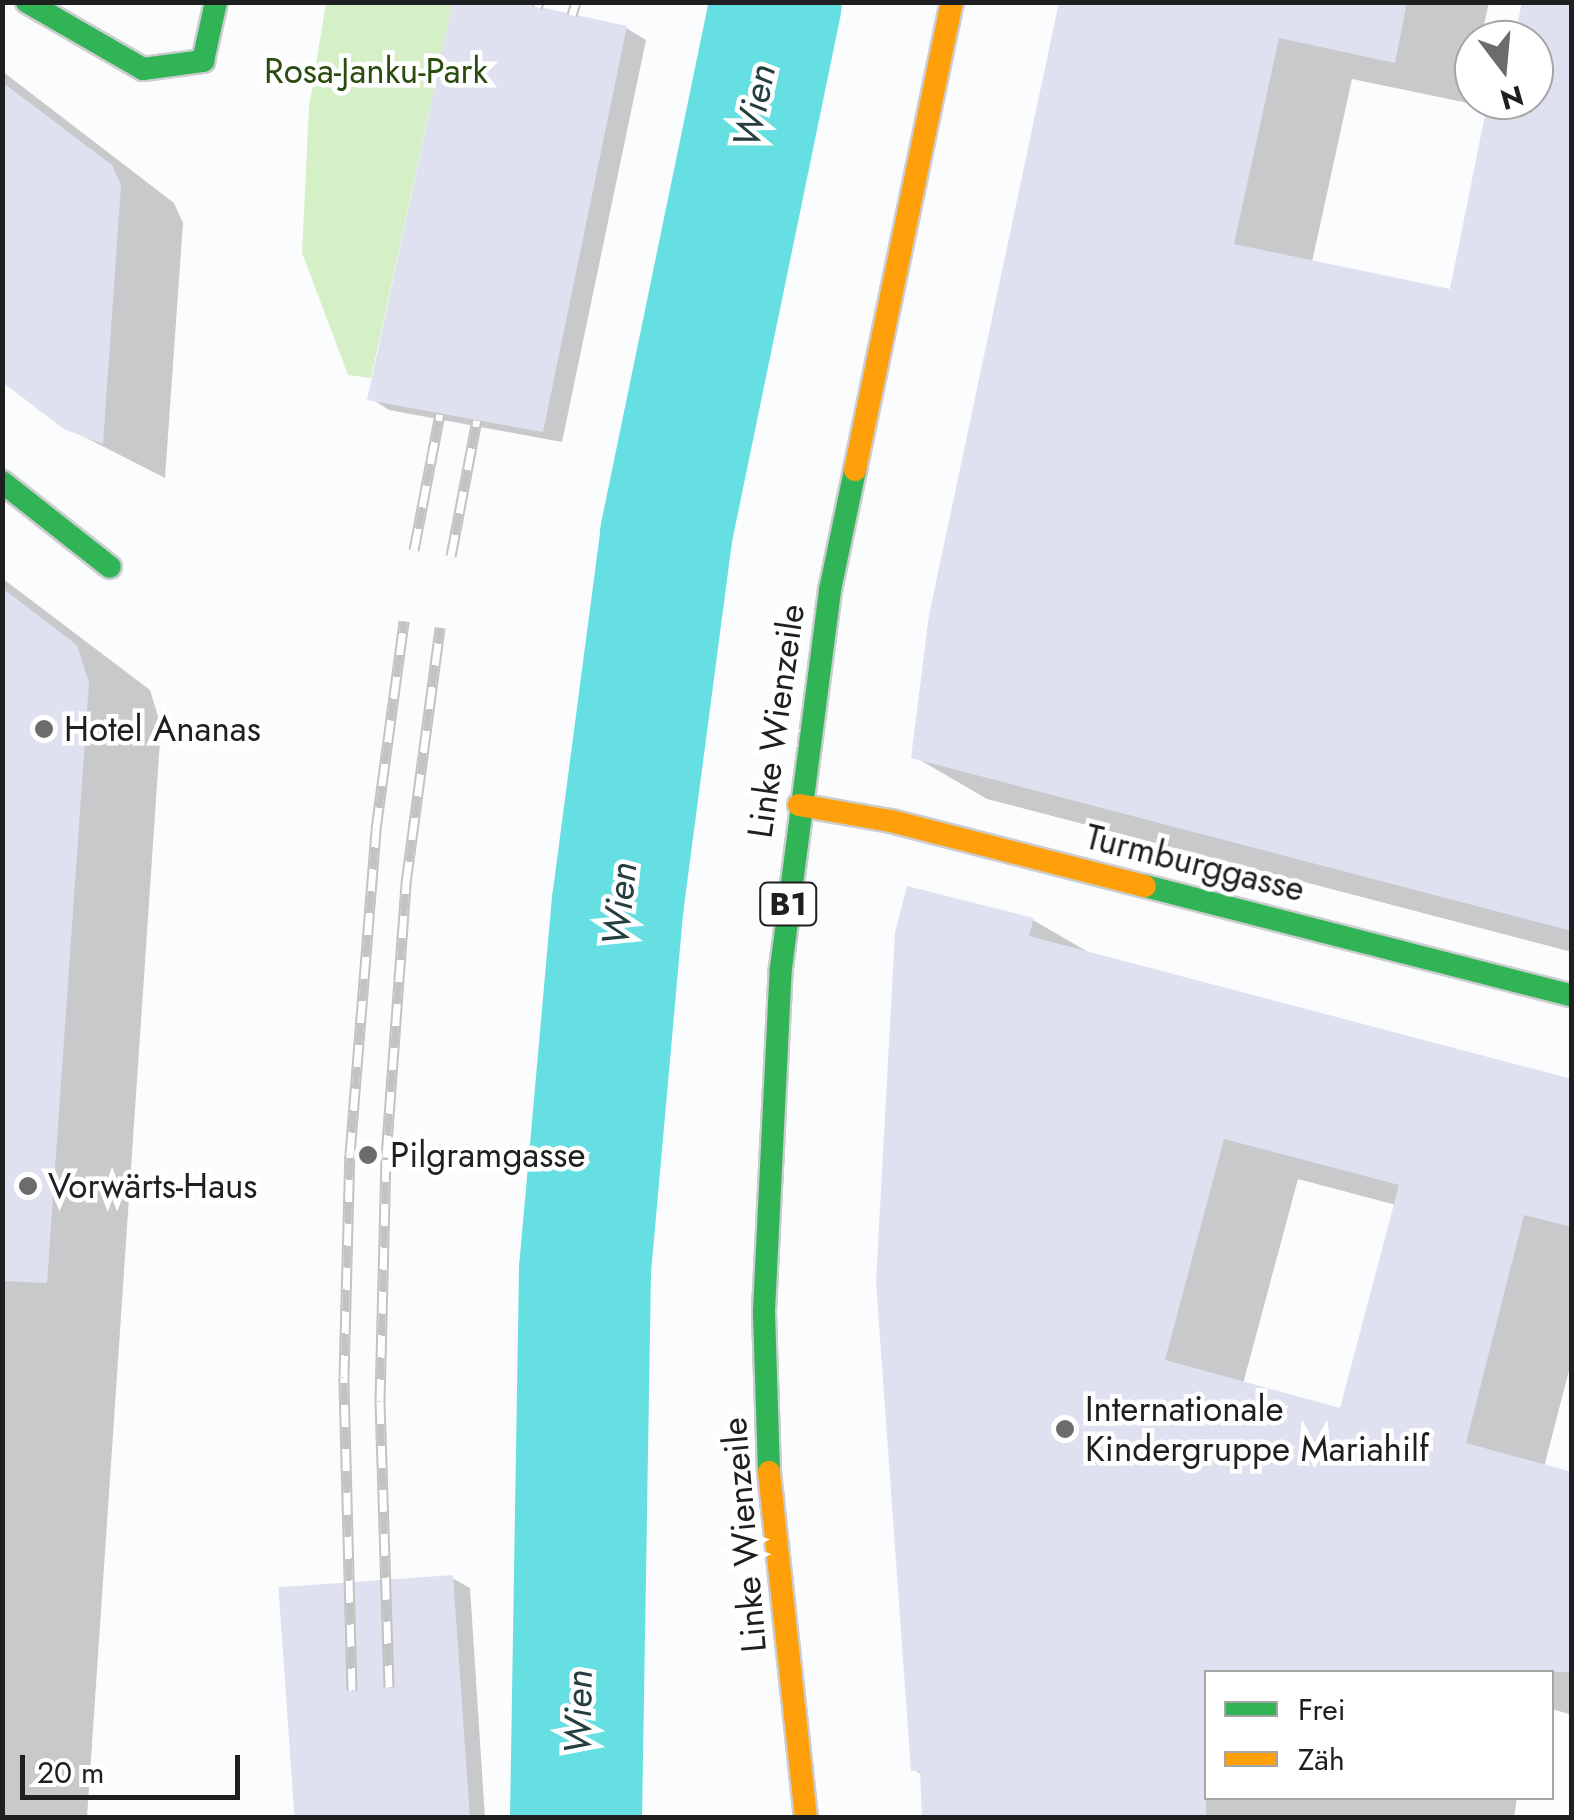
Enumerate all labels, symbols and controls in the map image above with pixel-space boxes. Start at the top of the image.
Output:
north arrow [1454,20,1554,120]
park label: Rosa-Janku-Park [264,50,488,92]
water label: Wien [723,60,785,152]
text: N [1496,75,1528,120]
street label: Linke Wienzeile [739,601,813,841]
place label: Hotel Ananas [64,708,261,750]
marker: Hotel Ananas [33,718,55,740]
street label: Turmburggasse [1081,816,1309,910]
water label: Wien [592,860,646,948]
road number: B1 [758,877,818,931]
place label: Pilgramgasse [390,1134,585,1176]
marker: Pilgramgasse [355,1142,381,1168]
place label: Vorwärts-Haus [48,1165,257,1207]
marker: Vorwärts-Haus [17,1175,39,1197]
place label: Internationale Kindergruppe Mariahilf [1085,1388,1429,1470]
street label: Linke Wienzeile [713,1416,775,1654]
marker: Internationale Kindergruppe Mariahilf [1054,1418,1076,1440]
water label: Wien [554,1669,602,1755]
legend [1204,1670,1554,1800]
text: Frei [1298,1688,1346,1731]
scale bar [25,1735,245,1797]
text: Zäh [1298,1738,1345,1781]
text: 20 m [37,1751,104,1794]

